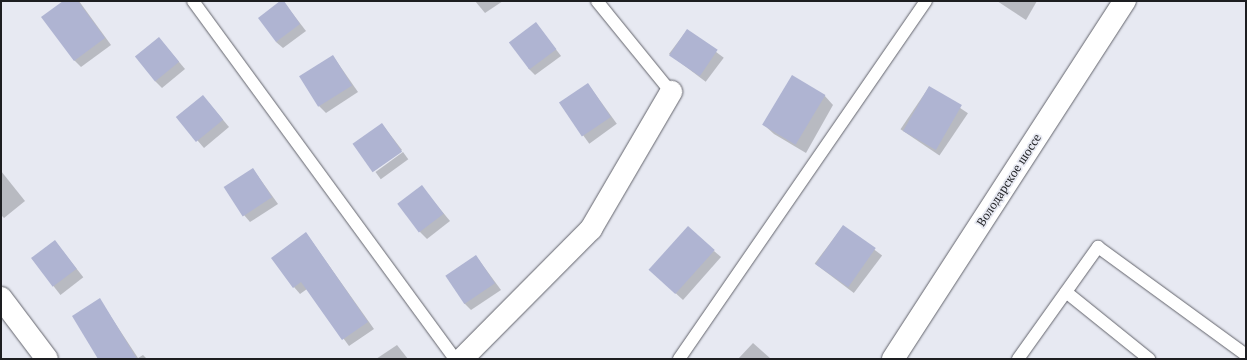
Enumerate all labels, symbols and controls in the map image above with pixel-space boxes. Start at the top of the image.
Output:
street label: Володарское шоссе [974,131,1044,229]

